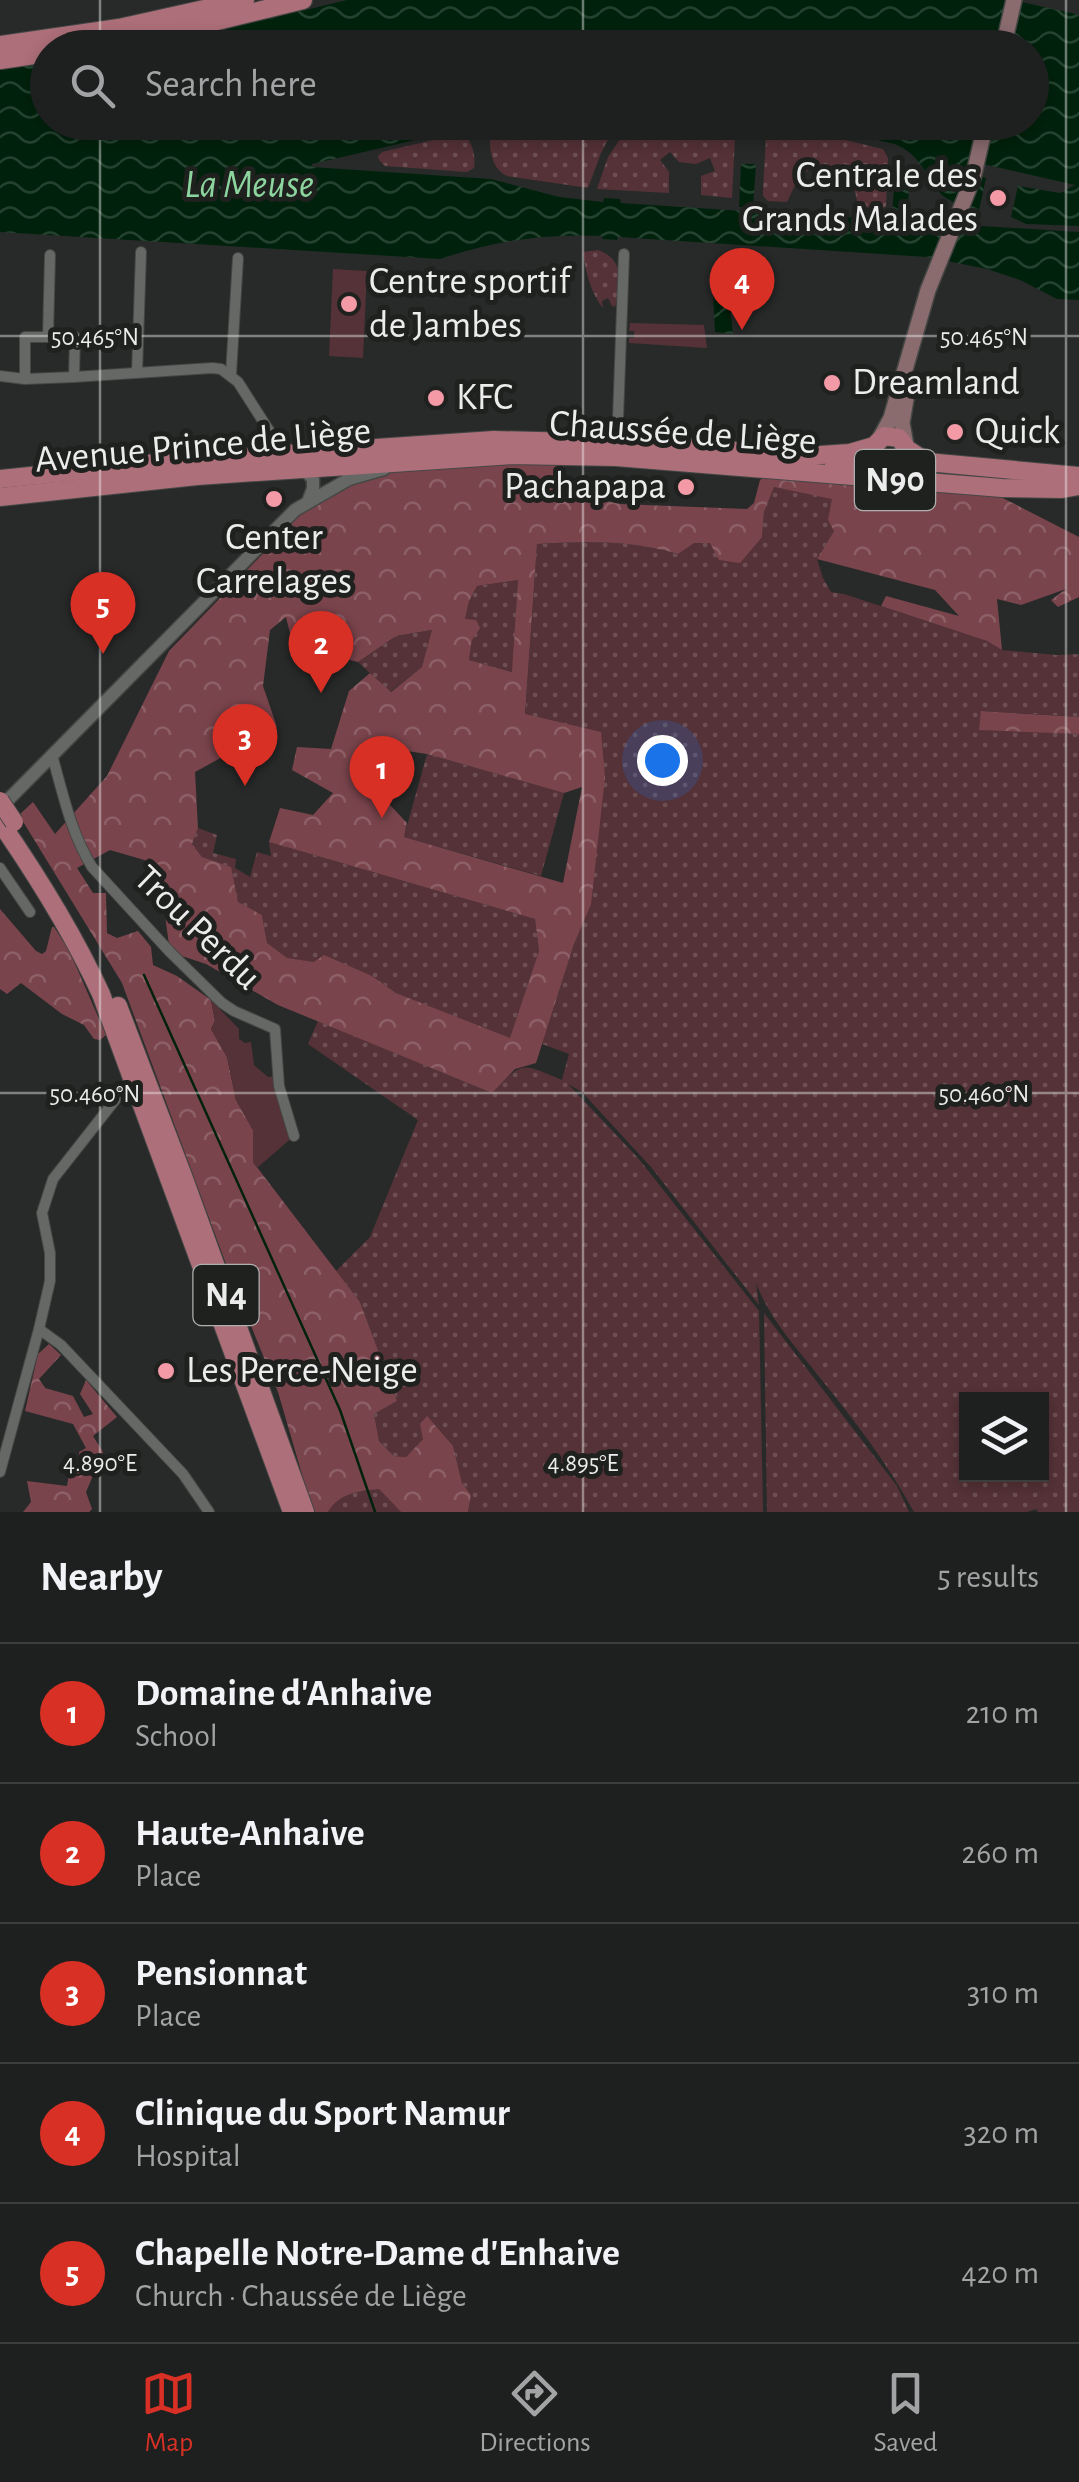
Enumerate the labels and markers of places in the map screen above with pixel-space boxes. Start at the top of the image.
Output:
place label: Centrale des Grands Malades [742,157,978,239]
marker: Centrale des Grands Malades [987,187,1009,209]
pin: 4 [710,248,774,330]
place label: Centre sportif de Jambes [369,263,573,345]
marker: Centre sportif de Jambes [338,293,360,315]
place label: Dreamland [852,364,1020,402]
marker: Dreamland [821,372,843,394]
place label: KFC [456,379,513,417]
marker: KFC [425,387,447,409]
place label: Quick [975,413,1060,451]
marker: Quick [944,421,966,443]
place label: Pachapapa [504,468,666,506]
marker: Pachapapa [675,476,697,498]
marker: Center Carrelages [263,488,285,510]
place label: Center Carrelages [196,519,352,601]
pin: 5 [70,572,136,654]
pin: 2 [288,610,354,693]
pin: 3 [212,704,278,786]
pin: 1 [350,736,414,818]
place label: Les Perce-Neige [186,1352,418,1390]
marker: Les Perce-Neige [155,1360,177,1382]

